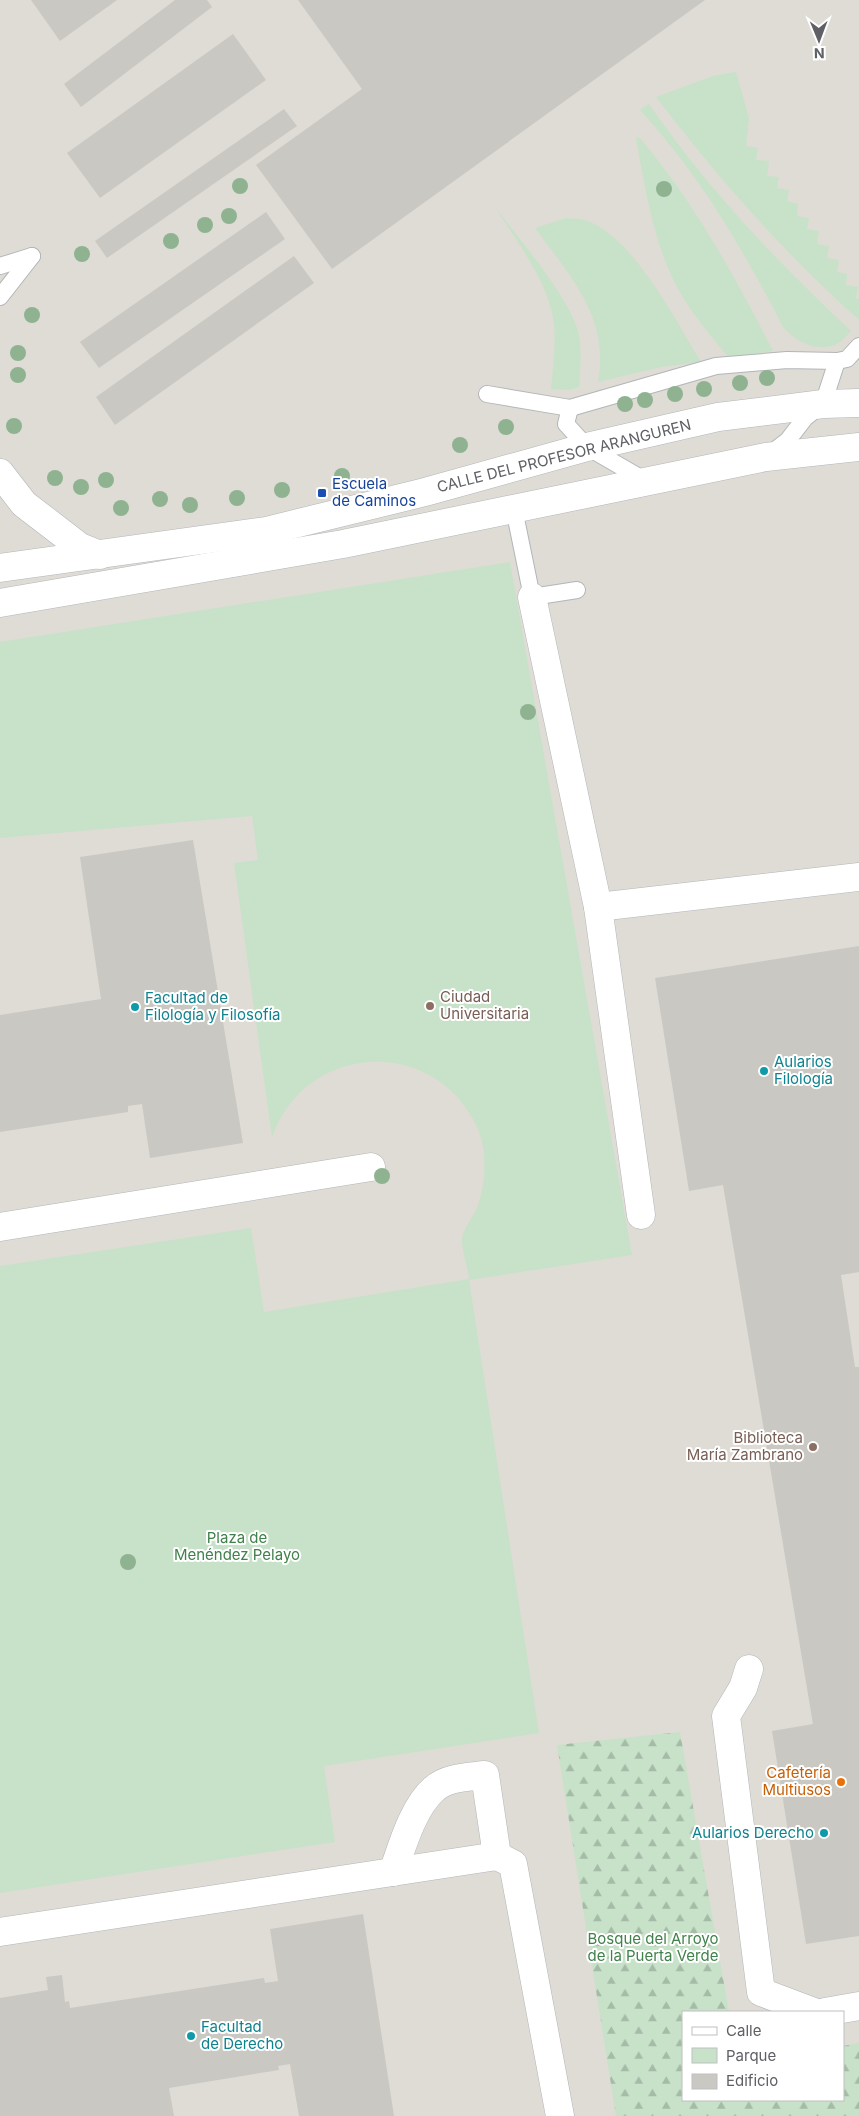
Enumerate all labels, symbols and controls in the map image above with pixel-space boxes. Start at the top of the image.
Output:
north arrow [794,15,844,65]
text: N [814,45,825,62]
street label: CALLE DEL PROFESOR ARANGUREN [435,415,693,496]
place label: Escuela de Caminos [332,474,416,510]
marker: Escuela de Caminos [316,487,328,499]
place label: Ciudad Universitaria [440,987,529,1023]
place label: Facultad de Filología y Filosofía [145,988,281,1024]
marker: Ciudad Universitaria [424,1000,436,1012]
marker: Facultad de Filología y Filosofía [129,1001,141,1013]
place label: Aularios Filología [774,1052,833,1088]
marker: Aularios Filología [758,1065,770,1077]
place label: Biblioteca María Zambrano [687,1428,803,1464]
marker: Biblioteca María Zambrano [807,1441,819,1453]
park label: Plaza de Menéndez Pelayo [174,1528,300,1564]
place label: Cafetería Multiusos [762,1763,831,1799]
marker: Cafetería Multiusos [835,1776,847,1788]
place label: Aularios Derecho [692,1823,814,1842]
marker: Aularios Derecho [818,1827,830,1839]
park label: Bosque del Arroyo de la Puerta Verde [588,1929,719,1965]
legend [682,2011,844,2101]
place label: Facultad de Derecho [201,2017,283,2053]
text: Calle [726,2021,761,2040]
marker: Facultad de Derecho [185,2030,197,2042]
text: Parque [726,2046,776,2065]
text: Edificio [726,2071,778,2090]

